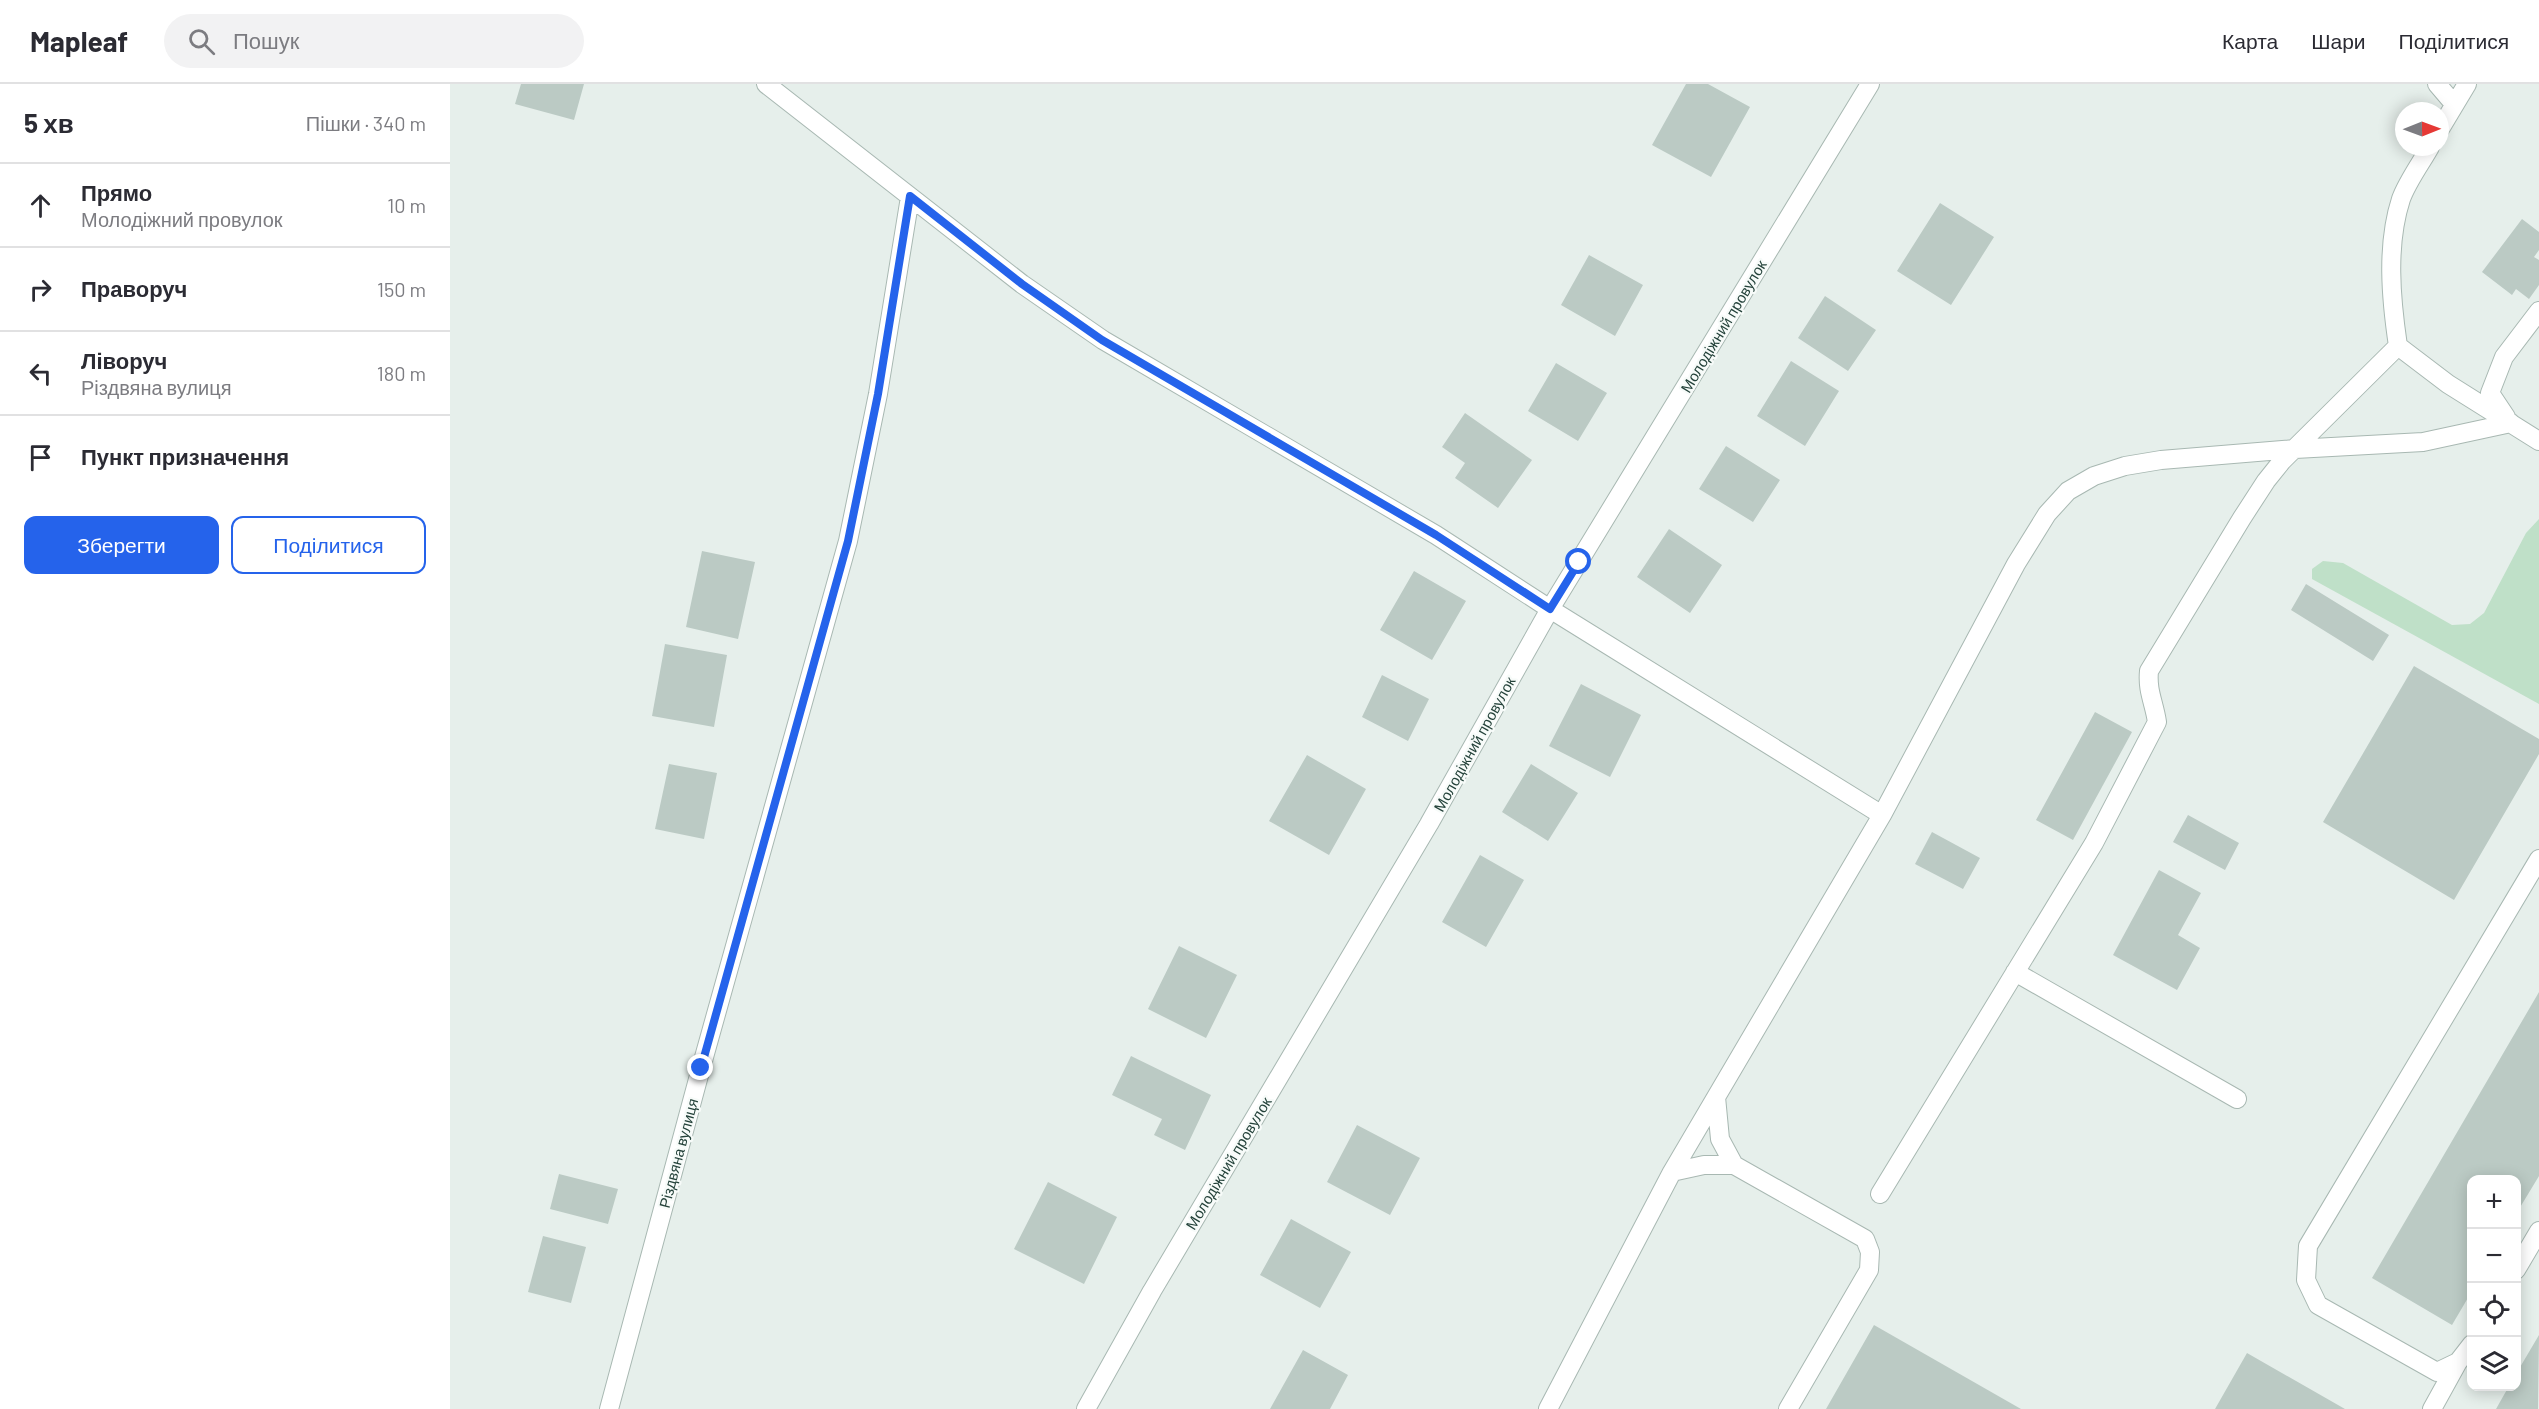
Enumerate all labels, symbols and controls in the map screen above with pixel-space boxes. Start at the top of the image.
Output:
search box [164,14,584,68]
text: Mapleaf [30,24,128,58]
icon: search [185,25,218,58]
text: Пошук [233,27,299,53]
text: Карта [2222,28,2278,53]
text: Шари [2311,28,2366,53]
text: Поділитися [2399,28,2509,53]
north arrow [2395,102,2449,156]
text: 5 хв [24,107,74,138]
text: Пішки · 340 m [306,111,426,135]
text: Прямо [81,179,152,205]
icon: ahead [24,189,57,222]
text: 10 m [387,193,426,217]
text: Молодіжний провулок [81,207,283,231]
street label: Молодіжний провулок [1676,256,1770,395]
icon: right [24,273,57,306]
text: Праворуч [81,275,187,301]
text: 150 m [377,277,426,301]
text: Ліворуч [81,347,167,373]
icon: left [24,357,57,390]
text: 180 m [377,361,426,385]
text: Різдвяна вулиця [81,375,231,399]
icon: arrive [24,441,57,474]
text: Пункт призначення [81,443,289,469]
button: Зберегти [24,516,219,574]
button: Поділитися [231,516,426,574]
route start [1565,548,1591,574]
street label: Молодіжний провулок [1429,673,1519,814]
route end [687,1054,713,1080]
street label: Молодіжний провулок [1181,1093,1275,1232]
street label: Різдвяна вулиця [655,1096,701,1210]
map controls [2467,1175,2521,1391]
button: + [2467,1175,2521,1229]
button: − [2467,1229,2521,1283]
button: locate [2467,1283,2521,1337]
button: layers [2467,1337,2521,1391]

